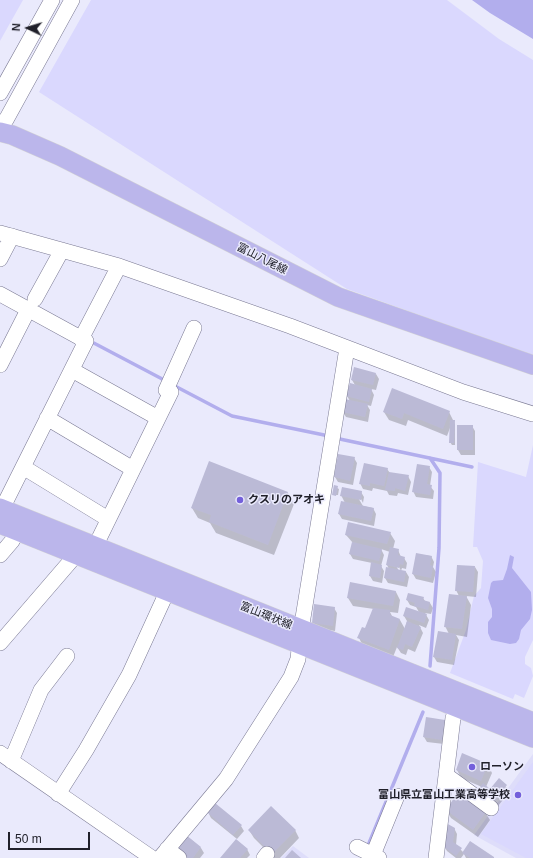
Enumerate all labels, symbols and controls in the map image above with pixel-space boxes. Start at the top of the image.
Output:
north arrow [8,8,48,48]
text: N [10,23,22,32]
street label: 富山八尾線 [235,241,289,277]
place label: クスリのアオキ [248,493,325,507]
marker: クスリのアオキ [235,495,245,505]
street label: 富山環状線 [238,600,294,632]
place label: ローソン [480,760,524,774]
marker: ローソン [467,762,477,772]
place label: 富山県立富山工業高等学校 [378,788,510,802]
marker: 富山県立富山工業高等学校 [513,790,523,800]
scale bar [10,824,92,850]
text: 50 m [15,832,42,846]

